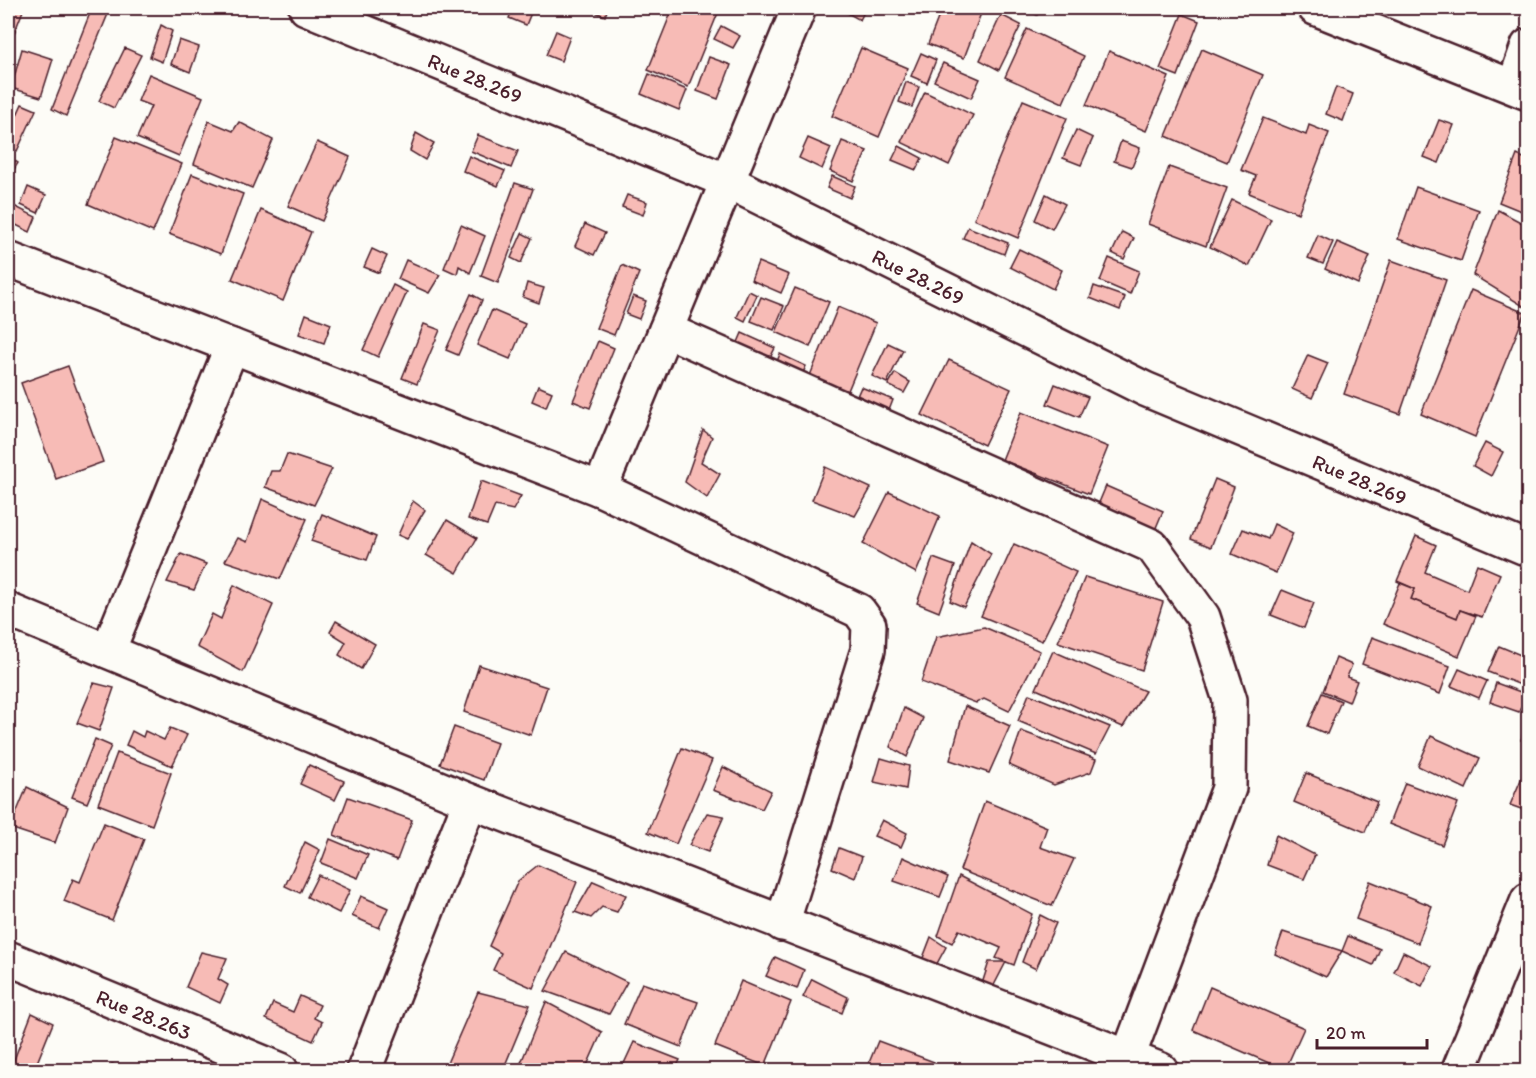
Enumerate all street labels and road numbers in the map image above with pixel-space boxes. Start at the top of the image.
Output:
street label: Rue 28.269 [424,47,526,108]
street label: Rue 28.269 [868,243,969,310]
street label: Rue 28.269 [1309,448,1411,510]
street label: Rue 28.263 [93,983,195,1044]

